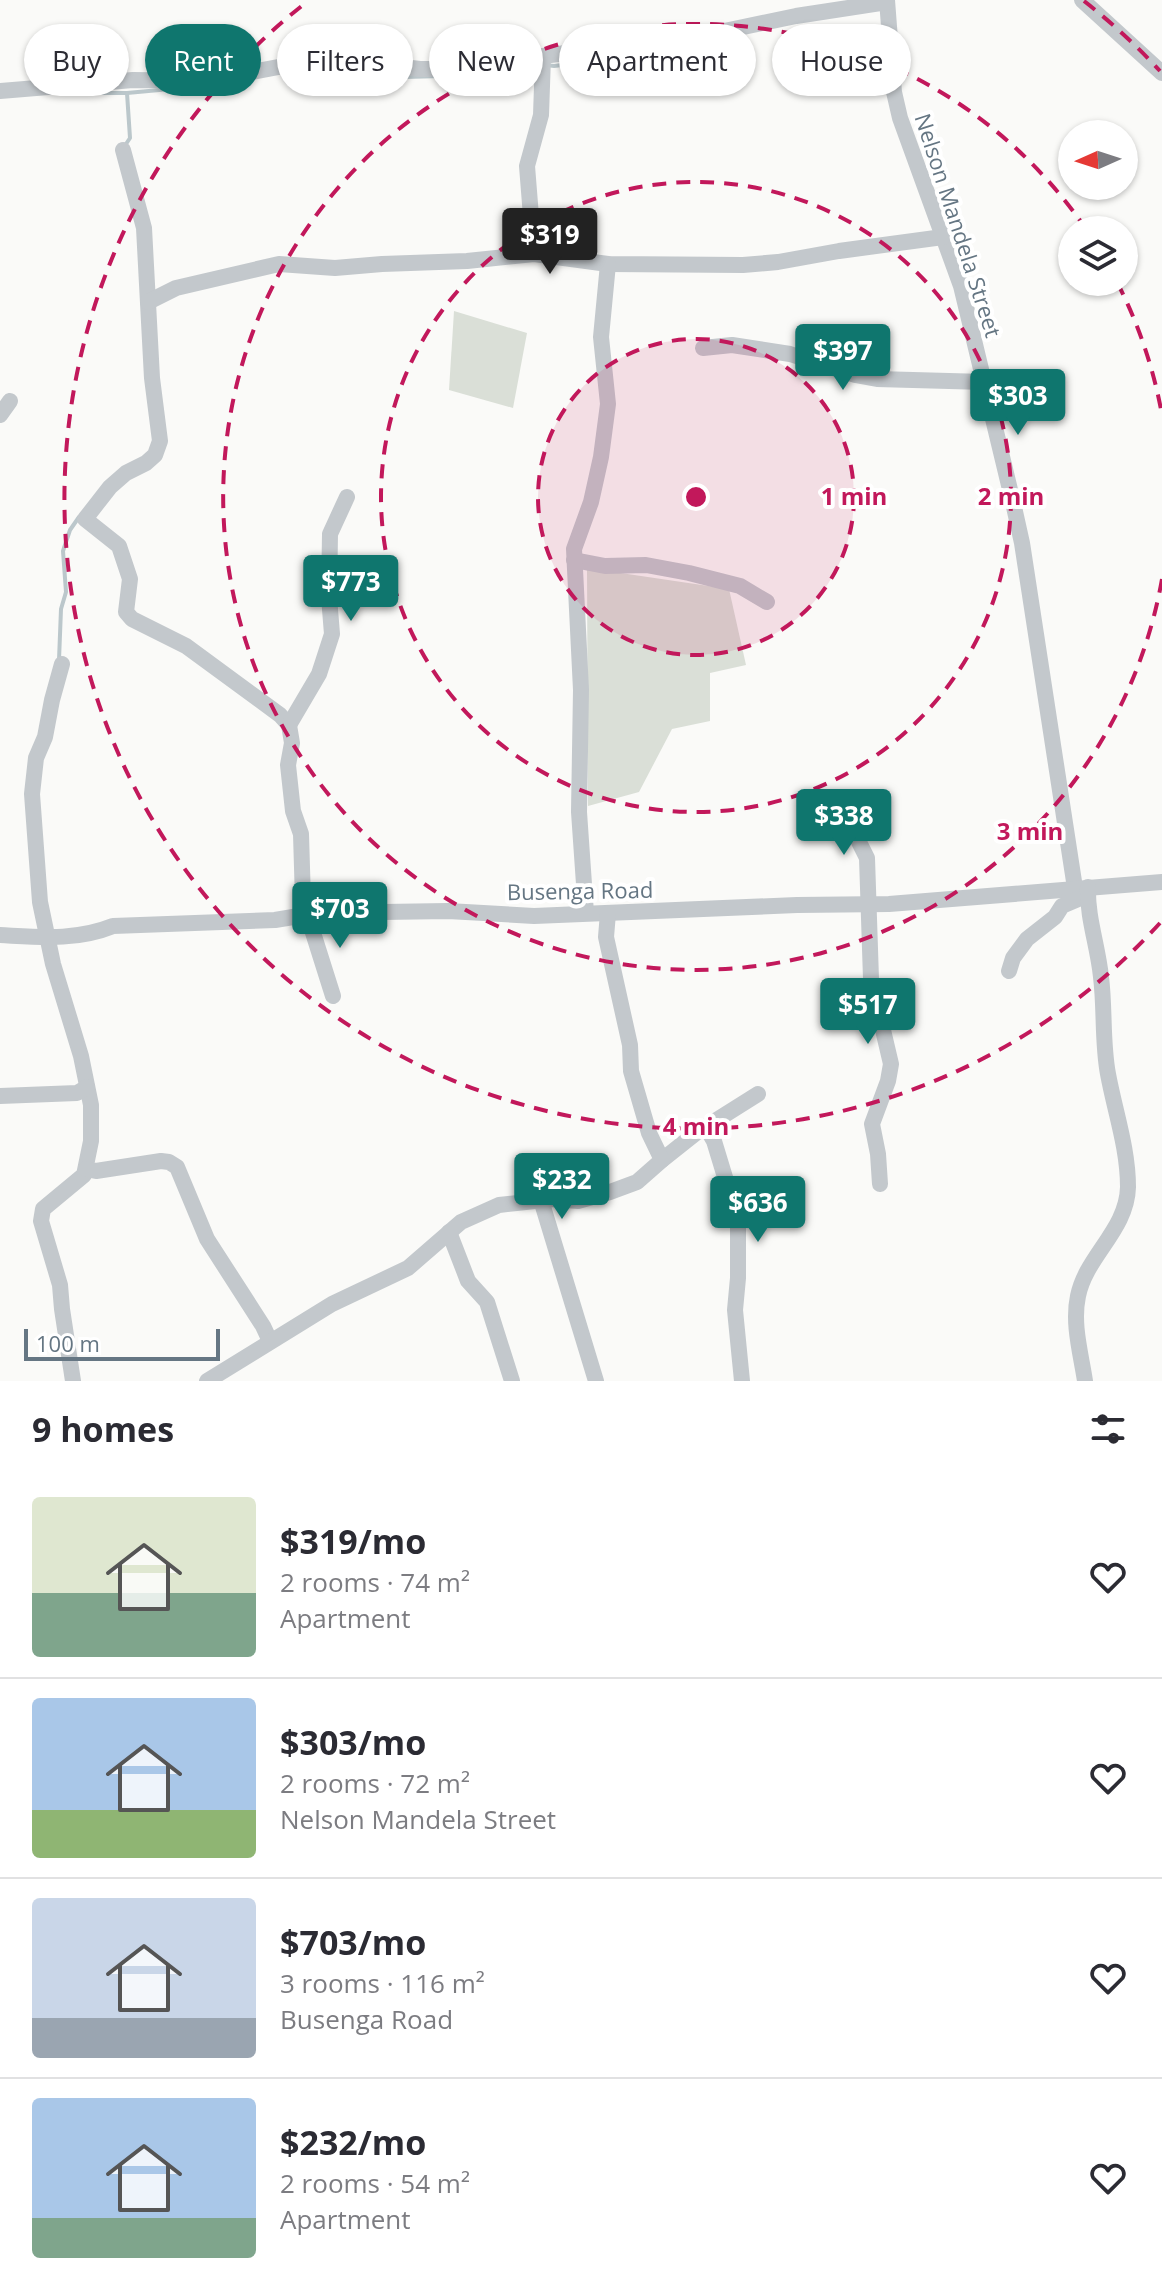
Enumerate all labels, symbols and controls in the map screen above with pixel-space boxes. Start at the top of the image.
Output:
chip: Buy [24,24,129,96]
chip: Rent [145,24,261,96]
chip: Filters [277,24,413,96]
chip: New [429,24,543,96]
chip: Apartment [559,24,756,96]
chip: House [772,24,911,96]
street label: Nelson Mandela Street [909,109,1009,341]
north arrow [1058,120,1138,200]
map controls [1058,120,1138,296]
pin: $319 [503,208,597,276]
text: $319 [520,216,580,252]
button: layers [1058,216,1138,296]
pin: $397 [796,324,890,392]
text: $397 [813,332,873,368]
pin: $303 [971,369,1065,437]
text: $303 [988,377,1048,413]
text: 1 min [821,479,887,512]
text: 2 min [978,479,1044,512]
centre of rings [682,483,710,511]
pin: $773 [304,555,398,623]
text: $773 [321,563,381,599]
pin: $338 [797,789,891,857]
text: $338 [814,797,874,833]
text: 3 min [997,814,1063,847]
street label: Busenga Road [507,874,653,906]
pin: $703 [293,882,387,950]
text: $703 [310,890,370,926]
pin: $517 [821,978,915,1046]
text: $517 [838,986,898,1022]
text: 4 min [663,1109,729,1142]
pin: $232 [515,1153,609,1221]
text: $232 [532,1161,592,1197]
pin: $636 [711,1176,805,1244]
text: $636 [728,1184,788,1220]
scale bar [24,1325,220,1361]
text: 100 m [36,1328,100,1358]
text: 9 homes [32,1406,174,1452]
icon: filters [1086,1407,1130,1451]
text: $319/mo [280,1518,426,1564]
icon: home [96,1529,192,1625]
icon: heart [1086,1555,1130,1599]
text: 2 rooms · 74 m² [280,1564,470,1600]
text: Apartment [280,1600,411,1636]
text: $303/mo [280,1719,426,1765]
icon: home [96,1730,192,1826]
icon: heart [1086,1756,1130,1800]
text: 2 rooms · 72 m² [280,1765,470,1801]
text: Nelson Mandela Street [280,1801,556,1837]
text: $703/mo [280,1919,426,1965]
icon: home [96,1930,192,2026]
icon: heart [1086,1956,1130,2000]
text: 3 rooms · 116 m² [280,1965,485,2001]
text: Busenga Road [280,2001,453,2037]
text: $232/mo [280,2119,426,2165]
icon: home [96,2130,192,2226]
icon: heart [1086,2156,1130,2200]
text: 2 rooms · 54 m² [280,2165,470,2201]
text: Apartment [280,2201,411,2237]

